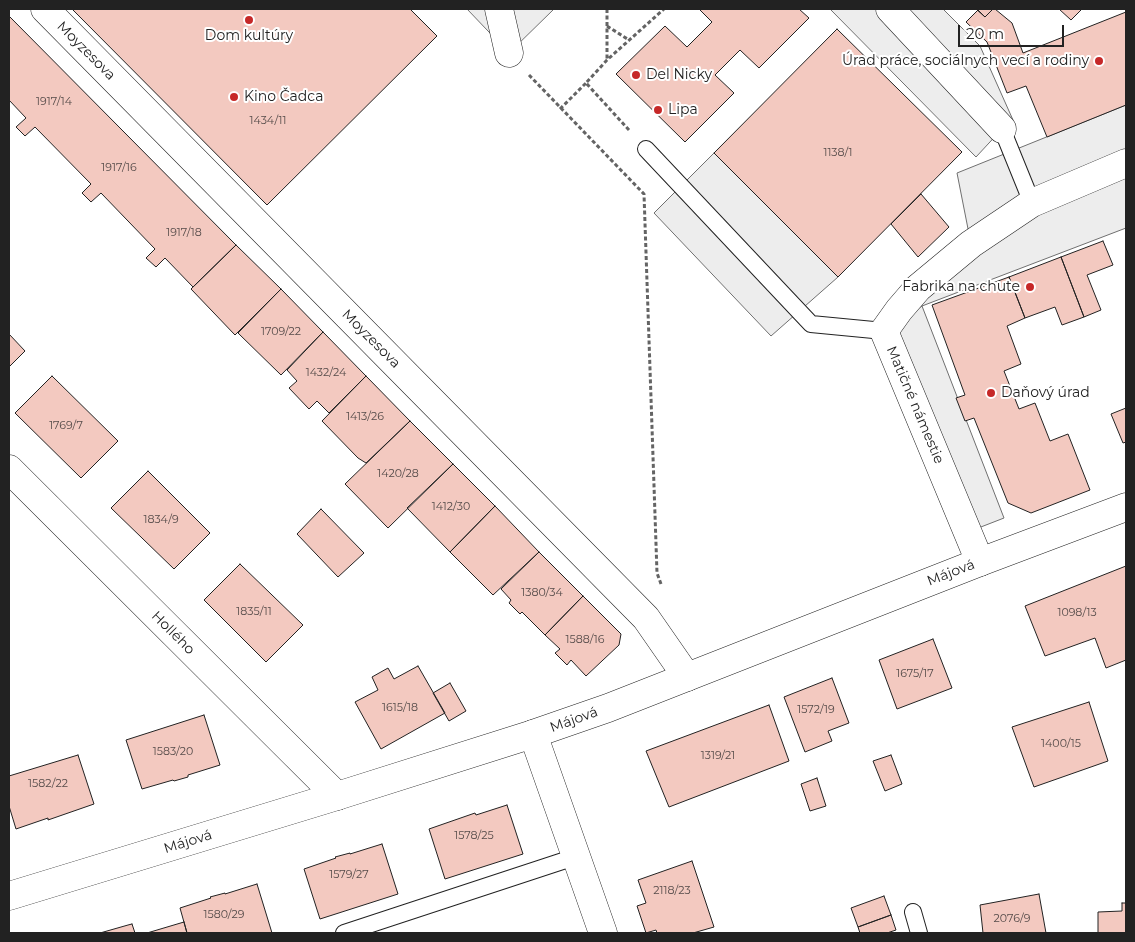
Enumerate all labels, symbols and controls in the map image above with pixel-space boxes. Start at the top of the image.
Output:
marker: Dom kultúry [243,14,255,26]
scale bar [960,15,1066,47]
street label: Moyzesova [53,18,119,84]
text: 20 m [966,24,1004,43]
place label: Dom kultúry [205,28,293,44]
place label: Úrad práce, sociálnych vecí a rodiny [842,53,1089,69]
marker: Úrad práce, sociálnych vecí a rodiny [1093,55,1105,67]
place label: Del Nicky [646,67,712,83]
marker: Del Nicky [630,69,642,81]
place label: Kino Čadca [244,89,323,105]
marker: Kino Čadca [228,91,240,103]
house number: 1917/14 [36,95,72,109]
place label: Lipa [668,102,698,118]
marker: Lipa [652,104,664,116]
house number: 1434/11 [250,114,286,128]
house number: 1138/1 [823,146,853,160]
house number: 1917/16 [101,161,137,175]
house number: 1917/18 [166,226,202,240]
place label: Fabrika na chute [902,279,1020,295]
marker: Fabrika na chute [1024,281,1036,293]
street label: Moyzesova [338,306,404,372]
house number: 1709/22 [261,325,301,339]
street label: Matičné námestie [883,344,947,466]
house number: 1432/24 [306,366,346,380]
place label: Daňový úrad [1001,385,1090,401]
marker: Daňový úrad [985,387,997,399]
house number: 1413/26 [346,410,384,424]
house number: 1769/7 [49,419,83,433]
house number: 1420/28 [377,467,419,481]
house number: 1412/30 [432,500,470,514]
house number: 1834/9 [143,513,179,527]
street label: Májová [925,556,977,590]
house number: 1380/34 [521,586,563,600]
house number: 1835/11 [236,605,272,619]
house number: 1098/13 [1057,606,1097,620]
street label: Hollého [148,608,198,658]
house number: 1588/16 [566,633,604,647]
house number: 1675/17 [896,667,934,681]
house number: 1615/18 [382,701,418,715]
house number: 1572/19 [797,703,835,717]
street label: Májová [548,704,600,736]
house number: 1400/15 [1041,737,1081,751]
house number: 1583/20 [153,745,193,759]
house number: 1319/21 [701,749,735,763]
house number: 1582/22 [28,777,68,791]
street label: Májová [162,827,214,857]
house number: 1578/25 [454,829,494,843]
house number: 1579/27 [329,868,369,882]
house number: 2118/23 [653,884,691,898]
house number: 1580/29 [204,908,244,922]
house number: 2076/9 [994,912,1030,926]

